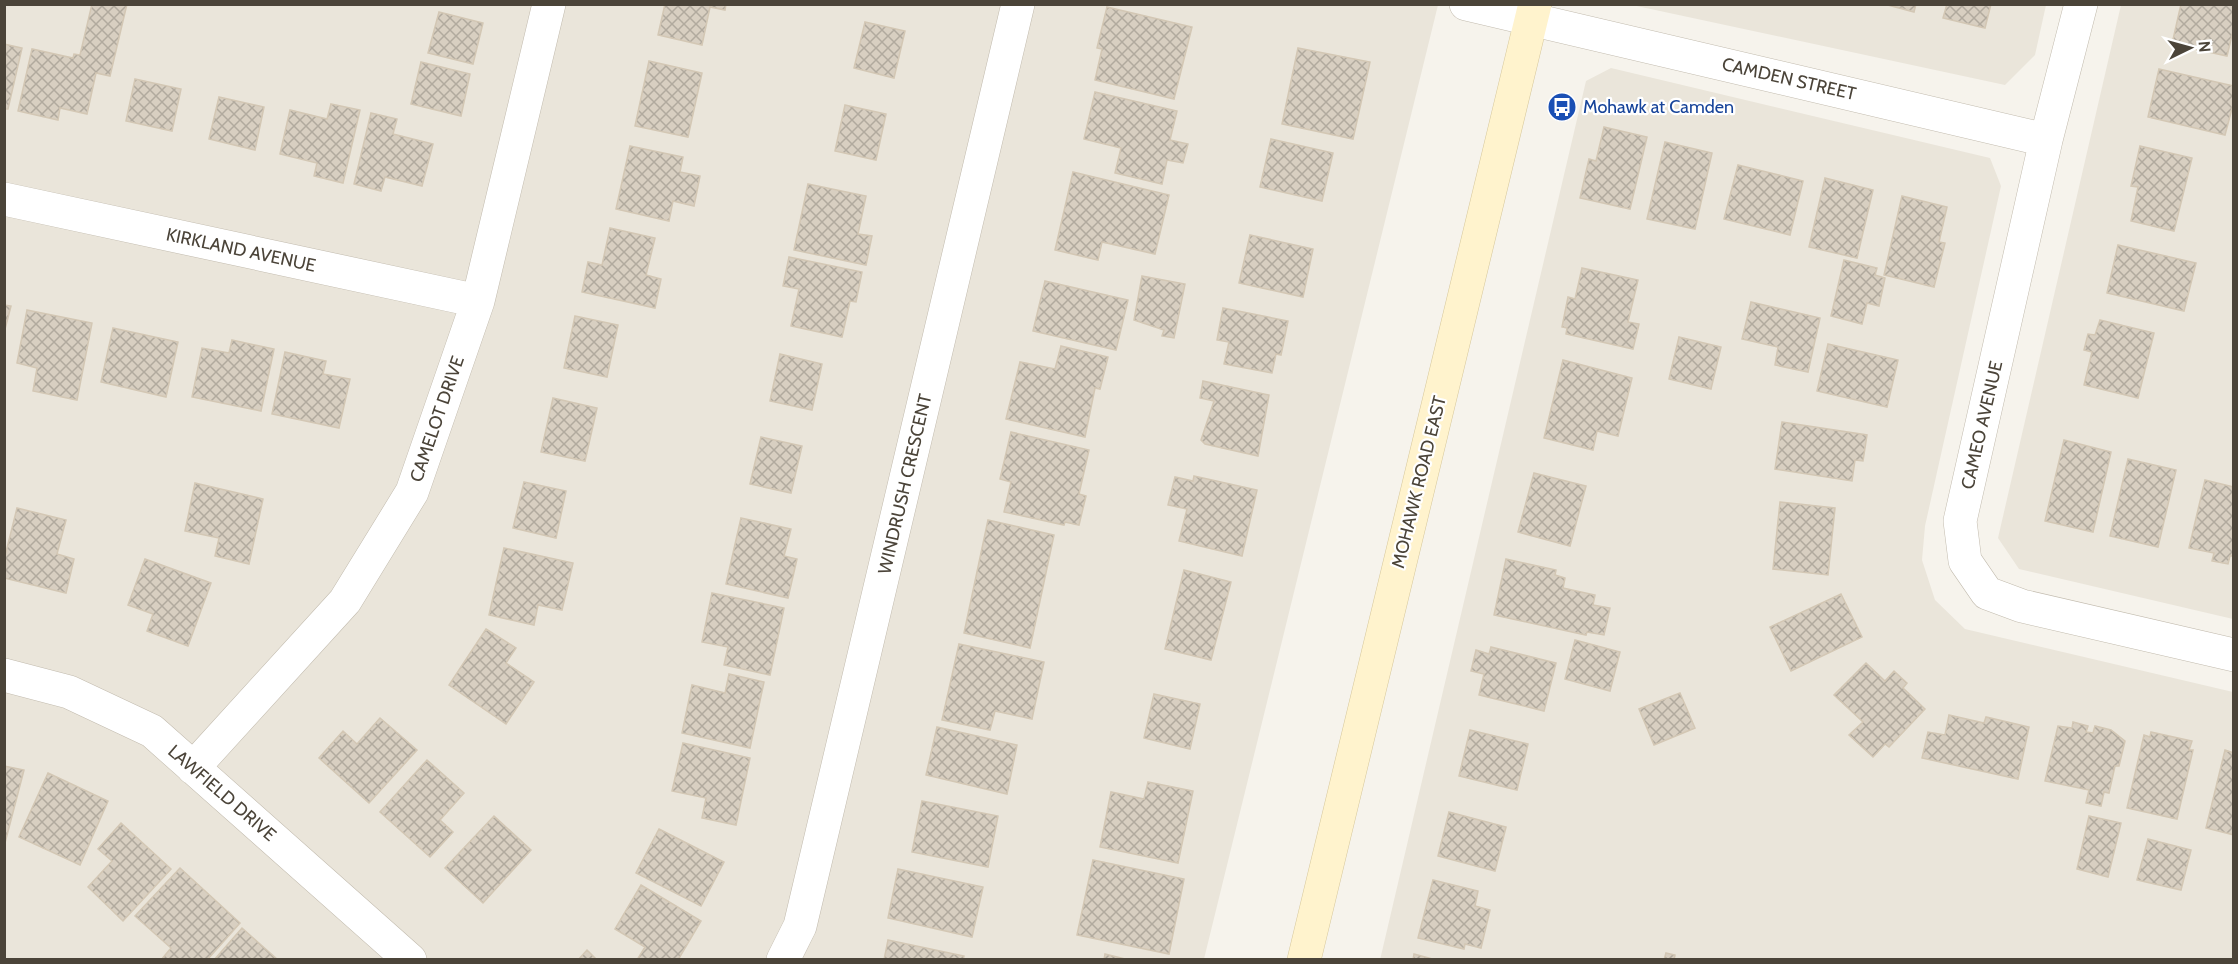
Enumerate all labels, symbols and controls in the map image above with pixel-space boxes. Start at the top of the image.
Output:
north arrow [2160,18,2220,78]
text: N [2194,40,2214,53]
street label: CAMDEN STREET [1720,53,1859,105]
bus stop icon: Mohawk at Camden [1546,91,1578,123]
place label: Mohawk at Camden [1583,96,1734,118]
street label: KIRKLAND AVENUE [164,223,318,277]
street label: CAMELOT DRIVE [405,353,469,485]
street label: CAMEO AVENUE [1957,359,2007,491]
street label: WINDRUSH CRESCENT [874,391,937,576]
street label: MOHAWK ROAD EAST [1387,393,1451,570]
street label: LAWFIELD DRIVE [163,740,281,846]

